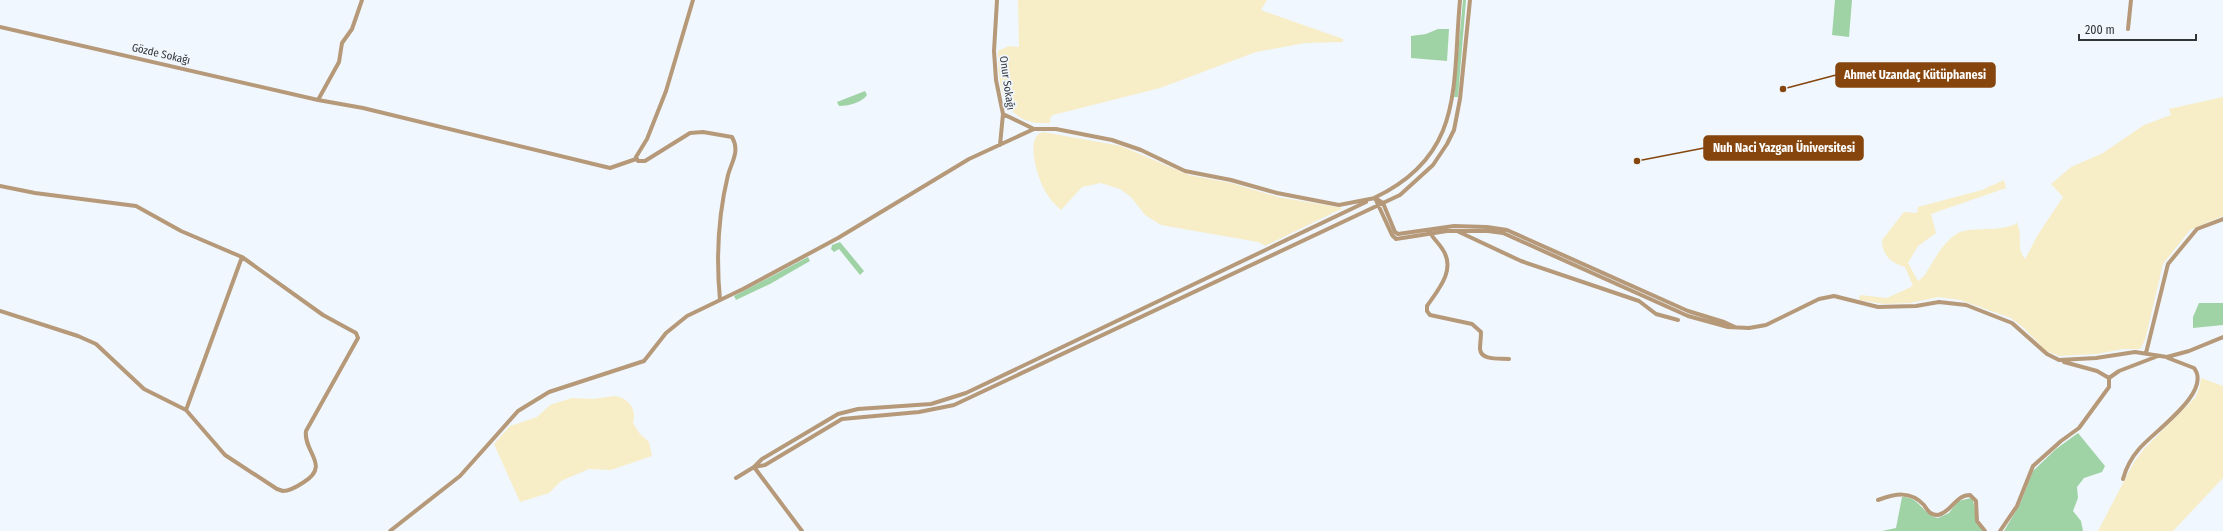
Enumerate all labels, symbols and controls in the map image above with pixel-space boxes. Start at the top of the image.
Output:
scale bar [2079,16,2196,42]
text: 200 m [2085,23,2115,37]
street label: Gözde Sokağı [130,41,192,67]
street label: Onur Sokağı [997,55,1017,111]
callout: Ahmet Uzandaç Kütüphanesi [1836,63,1995,87]
text: Ahmet Uzandaç Kütüphanesi [1843,68,1986,83]
callout: Nuh Naci Yazgan Üniversitesi [1704,136,1863,160]
text: Nuh Naci Yazgan Üniversitesi [1713,140,1855,155]

